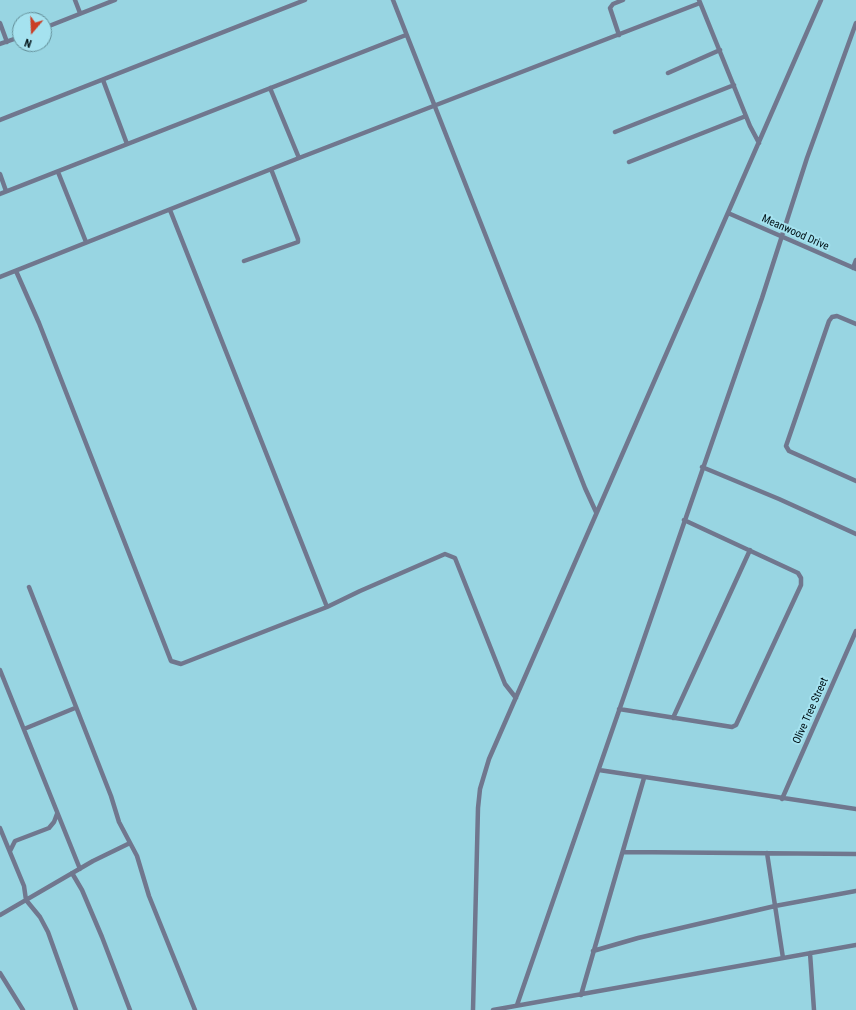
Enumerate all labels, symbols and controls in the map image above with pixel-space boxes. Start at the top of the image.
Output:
north arrow [12,12,52,52]
text: N [23,36,34,50]
street label: Meanwood Drive [759,212,831,254]
street label: Olive Tree Street [790,676,832,746]

